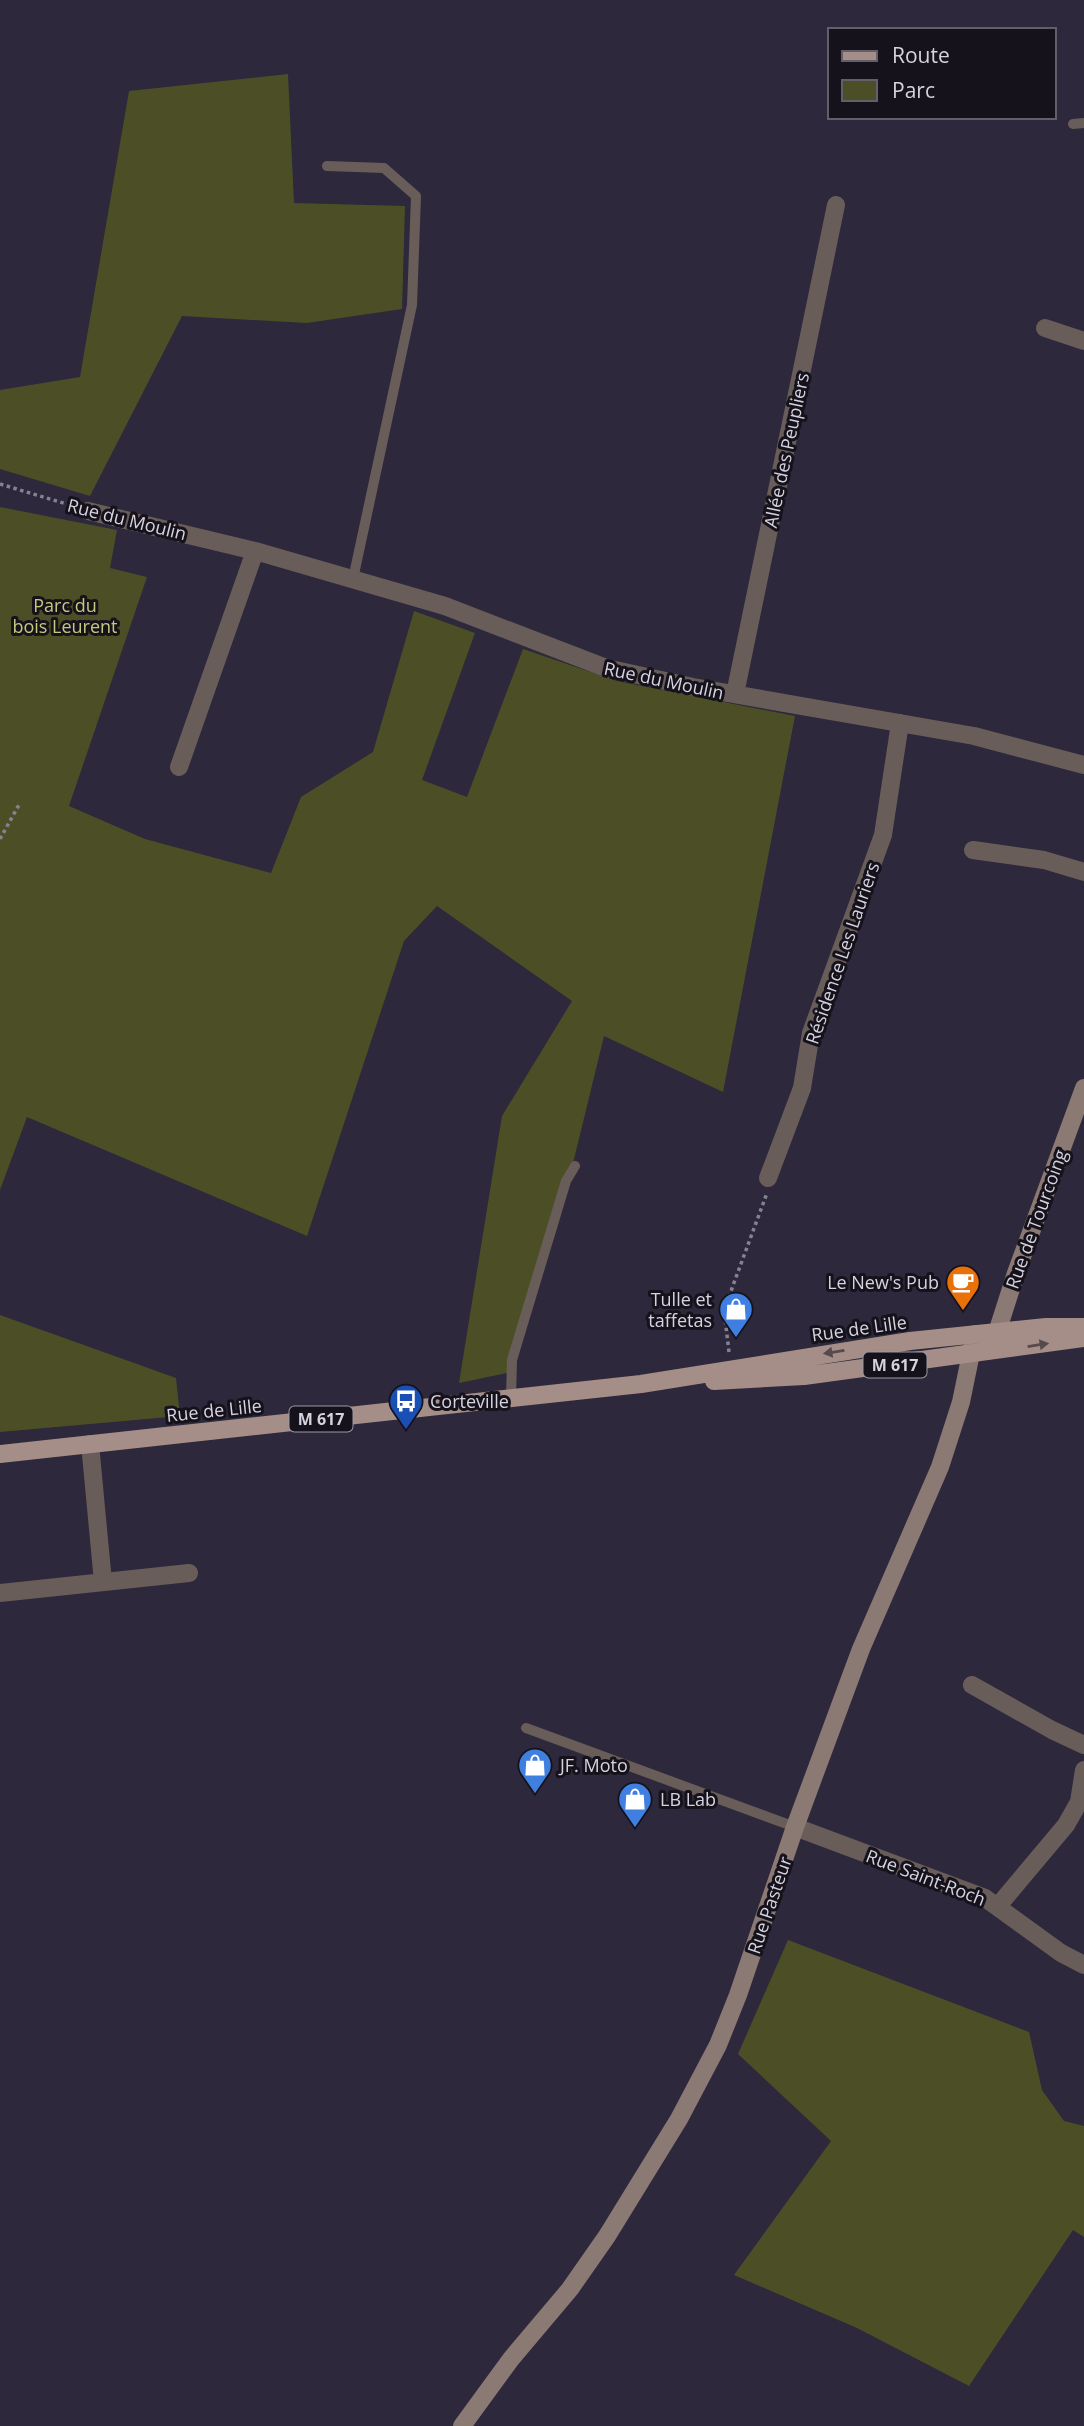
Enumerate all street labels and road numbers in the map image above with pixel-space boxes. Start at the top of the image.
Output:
street label: Allée des Peupliers [758,370,814,530]
street label: Rue du Moulin [65,493,189,545]
street label: Rue du Moulin [602,656,726,704]
street label: Résidence Les Lauriers [800,859,884,1047]
street label: Rue de Tourcoing [1000,1146,1072,1292]
street label: Rue de Lille [810,1309,908,1347]
road number: M 617 [864,1352,926,1378]
street label: Rue de Lille [165,1393,263,1427]
road number: M 617 [290,1406,352,1432]
street label: Rue Saint-Roch [863,1843,989,1911]
street label: Rue Pasteur [741,1853,797,1957]

